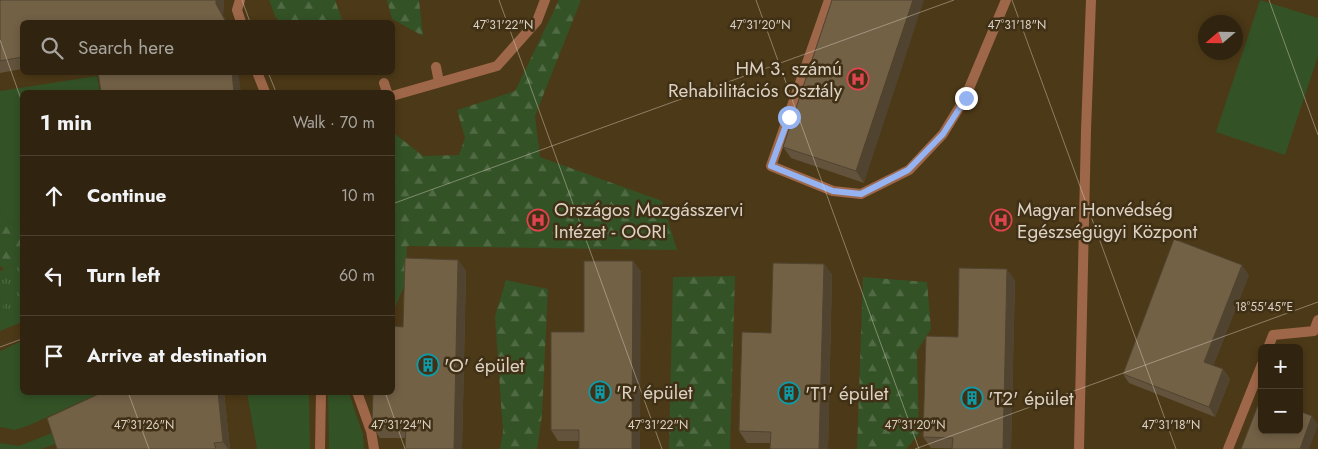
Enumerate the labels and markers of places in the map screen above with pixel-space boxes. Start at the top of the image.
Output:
place label: HM 3. számú Rehabilitációs Osztály [668,55,843,104]
hospital icon: HM 3. számú Rehabilitációs Osztály [846,67,870,91]
place label: Országos Mozgásszervi Intézet - OORI [554,196,744,245]
place label: Magyar Honvédség Egészségügyi Központ [1017,196,1198,245]
hospital icon: Országos Mozgásszervi Intézet - OORI [526,208,550,232]
hospital icon: Magyar Honvédség Egészségügyi Központ [989,208,1013,232]
place label: 'O' épület [444,352,525,379]
building icon: 'O' épület [416,353,440,377]
place label: 'R' épület [616,379,693,406]
building icon: 'R' épület [588,380,612,404]
place label: 'T1' épület [805,380,889,407]
building icon: 'T1' épület [777,381,801,405]
place label: 'T2' épület [988,385,1074,412]
building icon: 'T2' épület [960,386,984,410]

